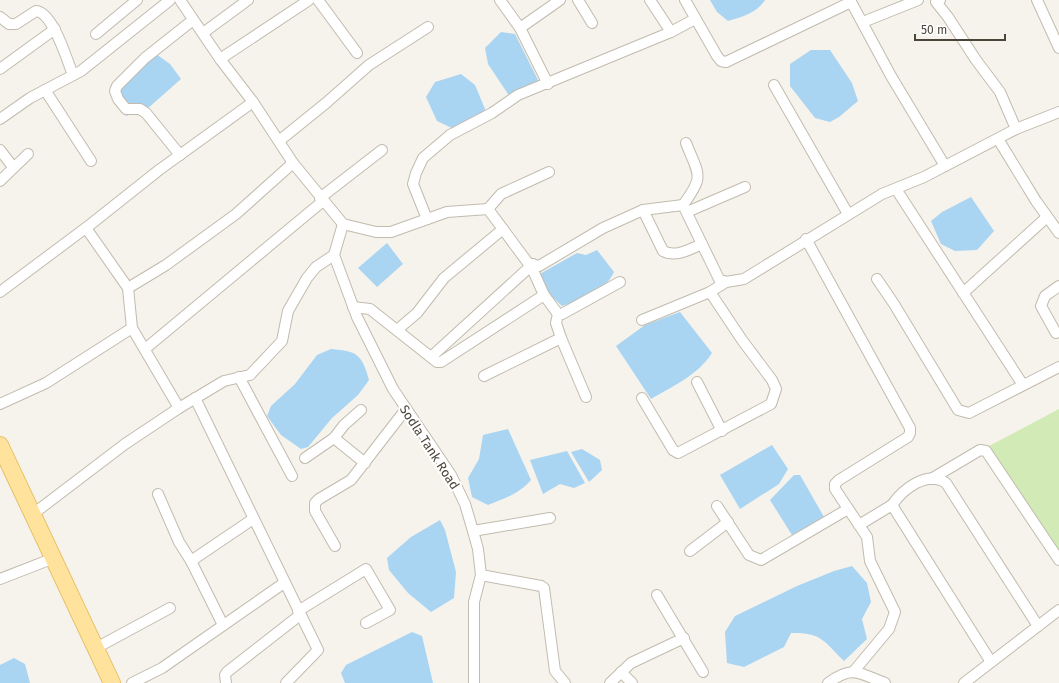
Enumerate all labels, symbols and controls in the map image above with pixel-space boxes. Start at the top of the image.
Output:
scale bar [915,16,1005,42]
text: 50 m [921,23,947,37]
street label: Sodla Tank Road [397,402,462,492]

